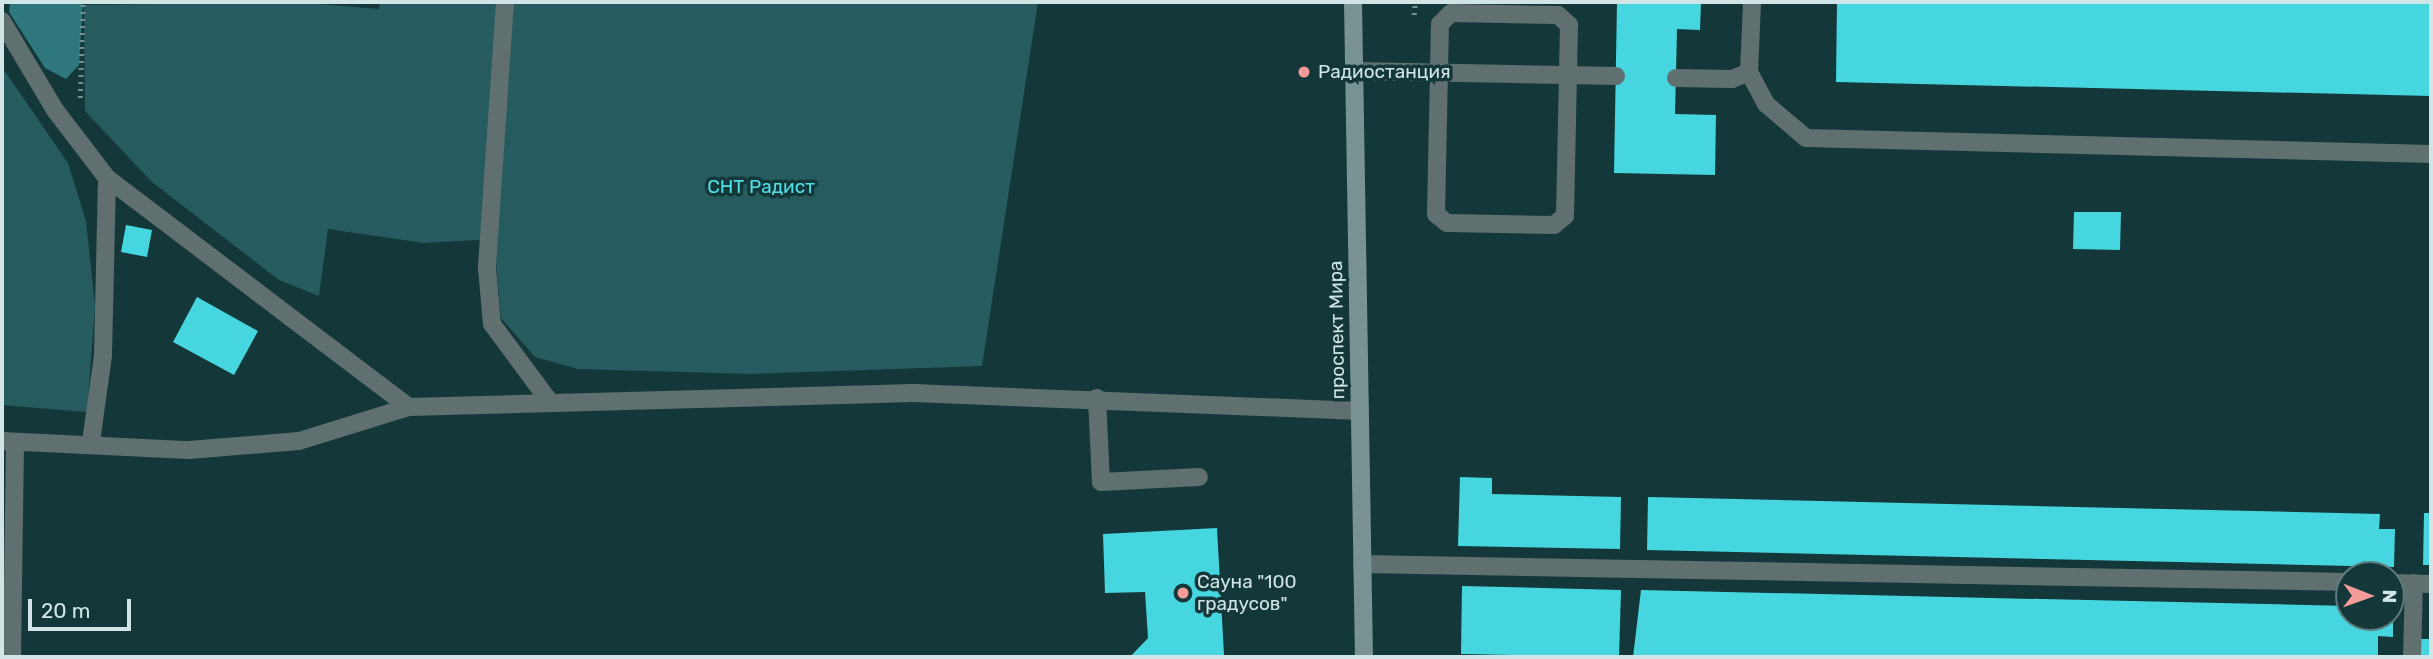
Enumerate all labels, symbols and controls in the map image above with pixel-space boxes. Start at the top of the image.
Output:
place label: Радиостанция [1318,61,1451,83]
marker: Радиостанция [1296,64,1312,80]
park label: СНТ Радист [707,176,815,198]
street label: проспект Мира [1324,260,1350,400]
north arrow [2335,561,2405,631]
place label: Сауна "100 градусов" [1197,571,1297,615]
marker: Сауна "100 градусов" [1175,585,1191,601]
scale bar [32,586,135,630]
text: N [2378,589,2401,603]
text: 20 m [41,598,90,623]

